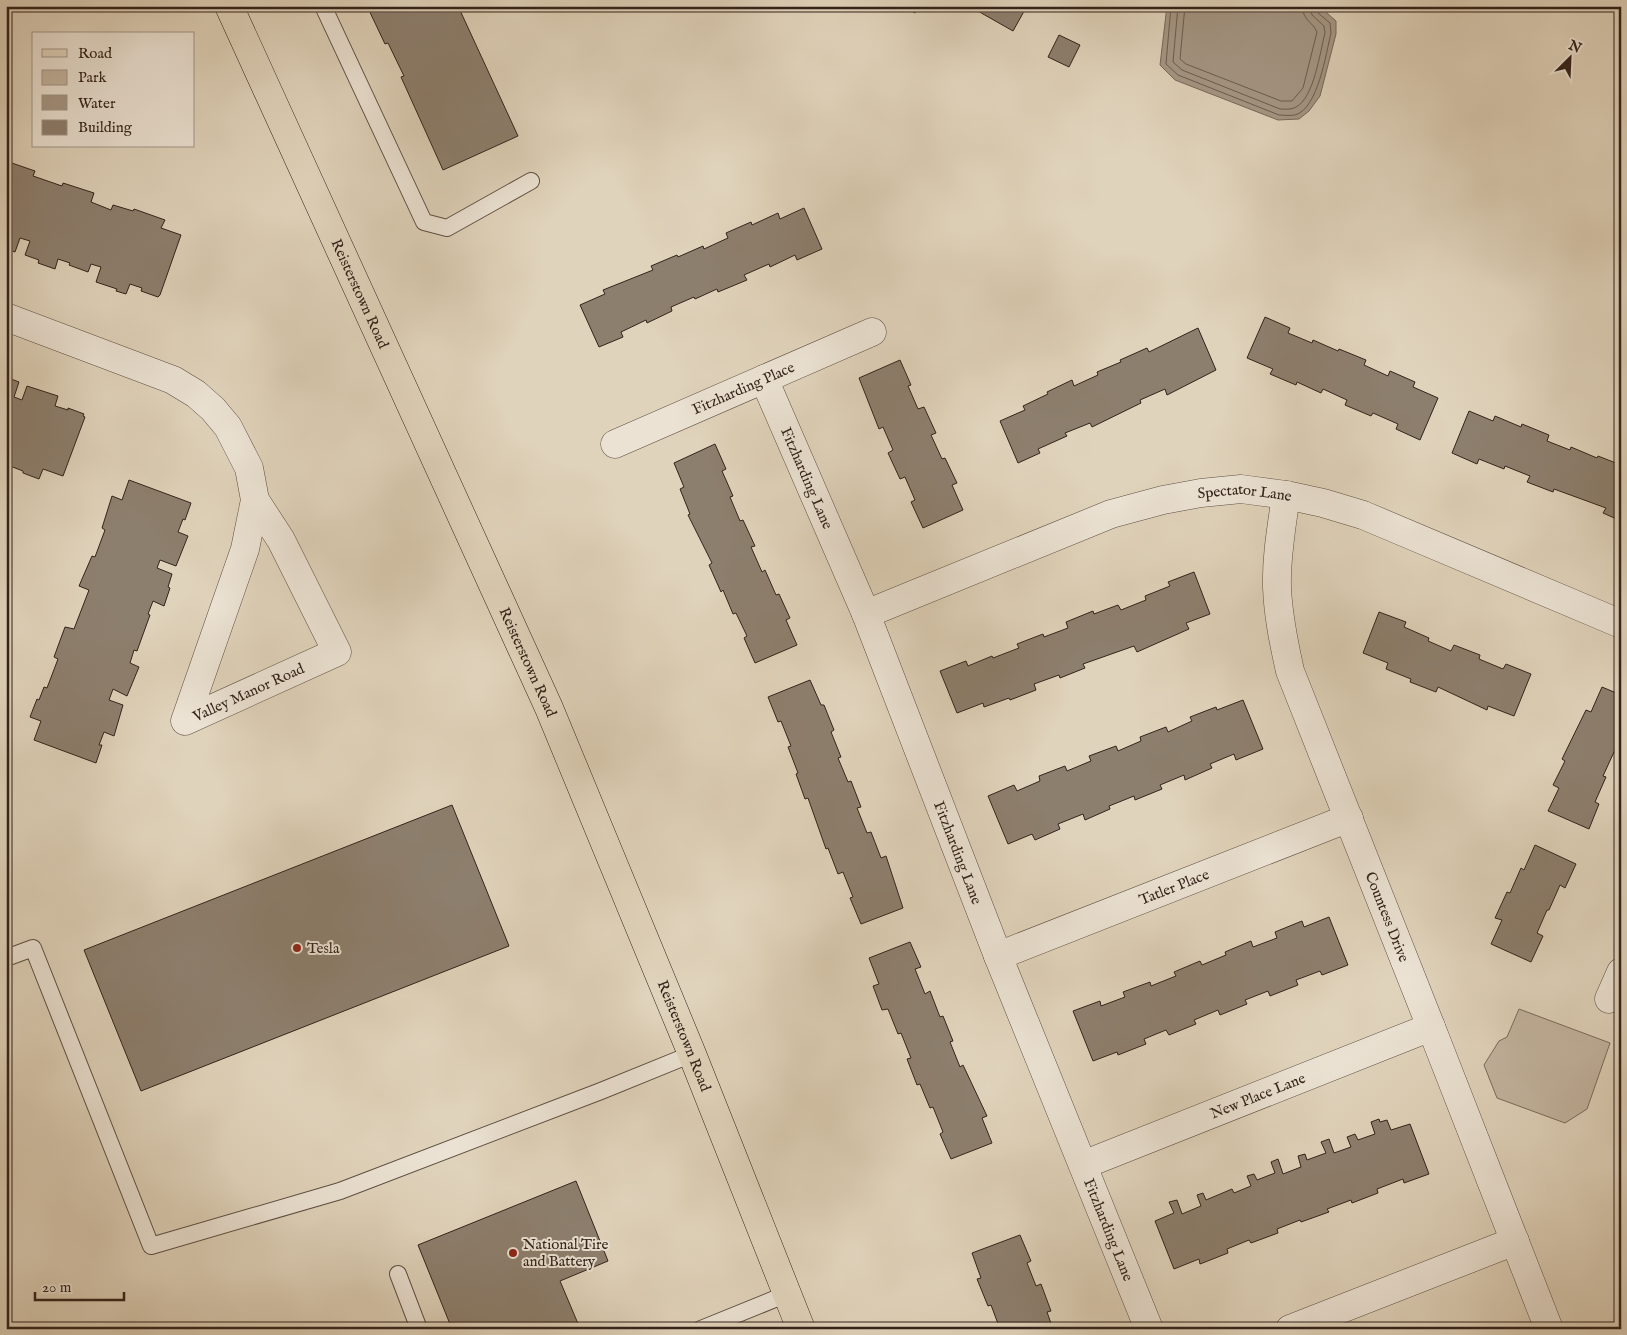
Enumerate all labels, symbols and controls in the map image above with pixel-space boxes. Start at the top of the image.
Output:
legend [32,32,195,148]
north arrow [1544,32,1594,82]
text: N [1565,36,1584,58]
text: Road [78,44,113,63]
text: Park [78,68,108,87]
text: Water [78,94,116,113]
text: Building [78,118,133,137]
street label: Reisterstown Road [326,236,393,352]
street label: Fitzharding Place [689,358,798,419]
street label: Fitzharding Lane [776,424,837,532]
street label: Spectator Lane [1197,480,1294,506]
street label: Reisterstown Road [494,604,561,721]
street label: Valley Manor Road [189,659,308,727]
street label: Fitzharding Lane [929,799,986,907]
street label: Tatler Place [1136,865,1212,910]
street label: Countess Drive [1360,869,1413,965]
place label: Tesla [307,939,340,958]
marker: Tesla [291,942,303,954]
street label: Reisterstown Road [653,977,715,1095]
street label: New Place Lane [1208,1069,1308,1124]
street label: Fitzharding Lane [1079,1176,1138,1284]
place label: National Tire and Battery [523,1235,608,1271]
marker: National Tire and Battery [507,1247,519,1259]
scale bar [35,1270,124,1302]
text: 20 m [42,1278,72,1297]

